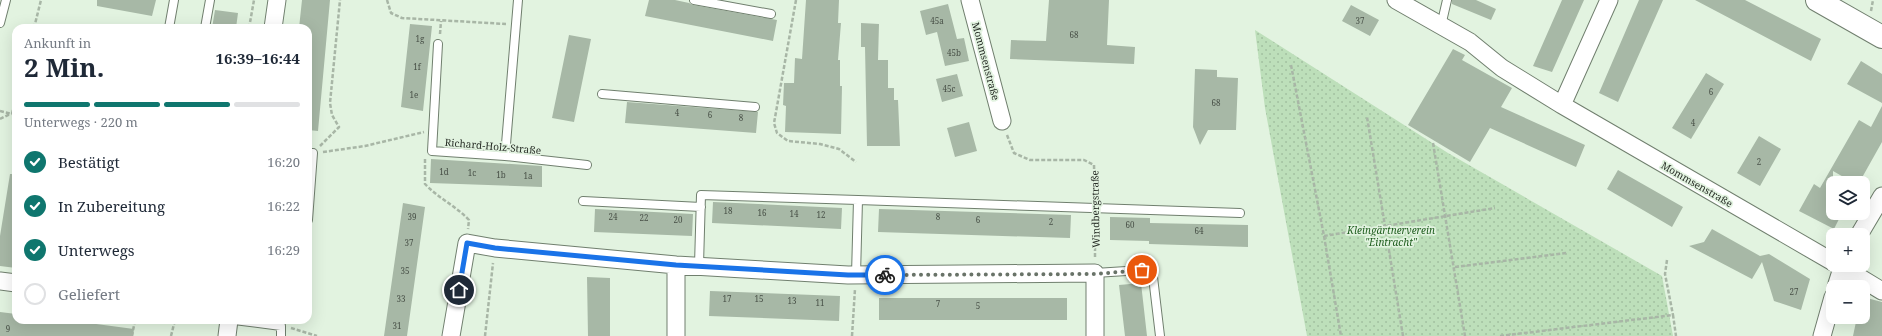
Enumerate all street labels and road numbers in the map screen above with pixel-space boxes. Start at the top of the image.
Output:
street label: Mommsenstraße [969,20,1003,102]
street label: Richard-Holz-Straße [444,135,542,157]
street label: Mommsenstraße [1659,158,1735,210]
street label: Windbergstraße [1087,170,1103,248]

